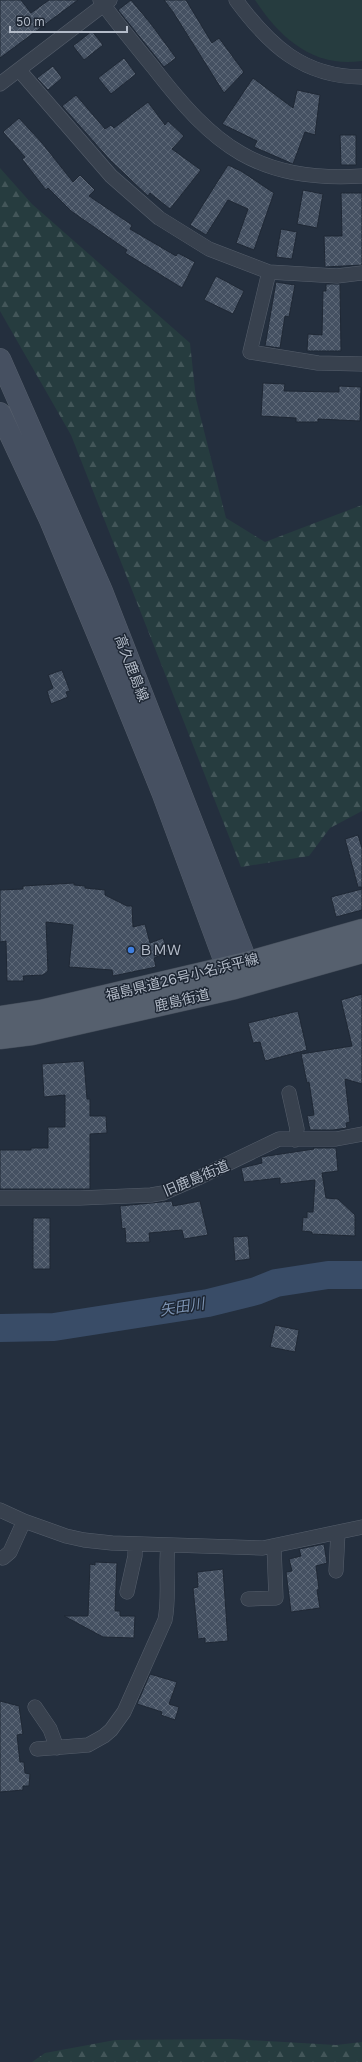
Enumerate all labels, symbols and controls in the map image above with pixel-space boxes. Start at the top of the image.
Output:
scale bar [10,8,127,34]
text: 50 m [16,14,45,29]
street label: 高久鹿島線 [112,632,153,704]
place label: ＢＭＷ [139,941,181,958]
marker: ＢＭＷ [126,945,136,955]
street label: 福島県道26号小名浜平線 [104,949,260,1004]
street label: 鹿島街道 [153,985,211,1014]
street label: 旧鹿島街道 [160,1156,231,1199]
water label: 矢田川 [158,1293,208,1319]

